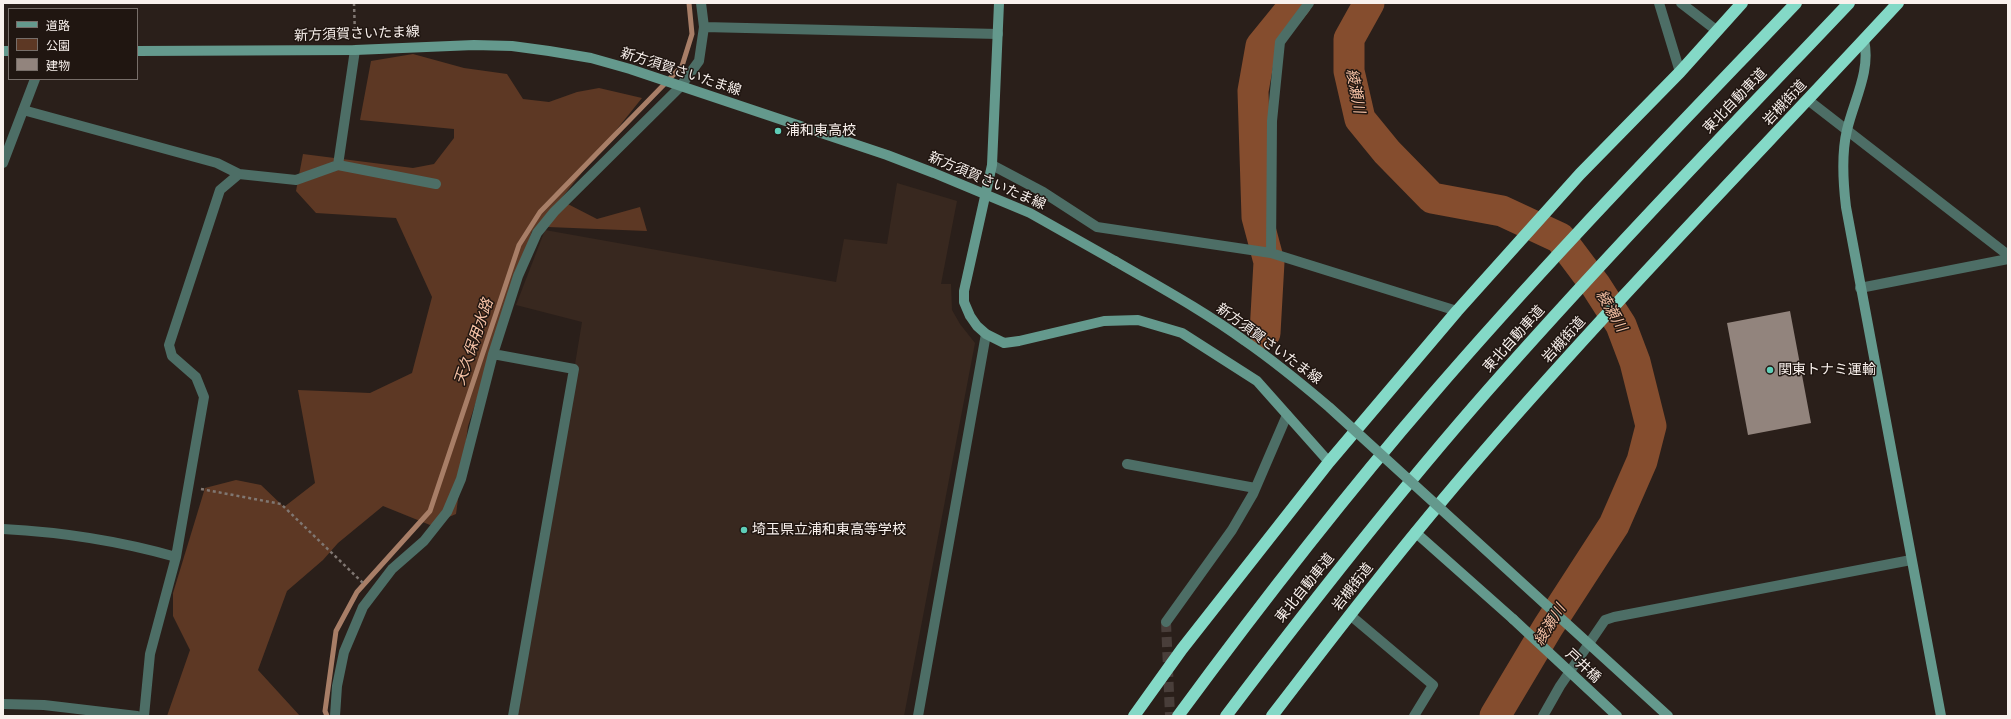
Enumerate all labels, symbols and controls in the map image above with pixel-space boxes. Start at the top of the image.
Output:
legend [8,8,138,80]
text: 道路 [46,18,70,33]
street label: 新方須賀さいたま線 [294,23,420,45]
text: 公園 [46,38,70,53]
street label: 新方須賀さいたま線 [618,45,744,99]
text: 建物 [46,58,70,73]
street label: 東北自動車道 [1700,65,1770,137]
water label: 綾瀬川 [1342,67,1368,115]
street label: 岩槻街道 [1760,77,1810,129]
place label: 浦和東高校 [786,123,856,139]
marker: 浦和東高校 [773,126,783,136]
street label: 新方須賀さいたま線 [926,149,1048,213]
water label: 綾瀬川 [1592,287,1630,335]
water label: 天久保用水路 [451,297,497,387]
street label: 新方須賀さいたま線 [1213,300,1325,388]
street label: 東北自動車道 [1480,302,1548,376]
street label: 岩槻街道 [1539,314,1589,366]
place label: 関東トナミ運輸 [1778,362,1876,378]
marker: 関東トナミ運輸 [1765,365,1775,375]
place label: 埼玉県立浦和東高等学校 [752,522,906,538]
marker: 埼玉県立浦和東高等学校 [739,525,749,535]
street label: 東北自動車道 [1272,550,1338,626]
street label: 岩槻街道 [1329,560,1377,614]
water label: 綾瀬川 [1530,601,1570,649]
street label: 戸井橋 [1562,646,1604,686]

